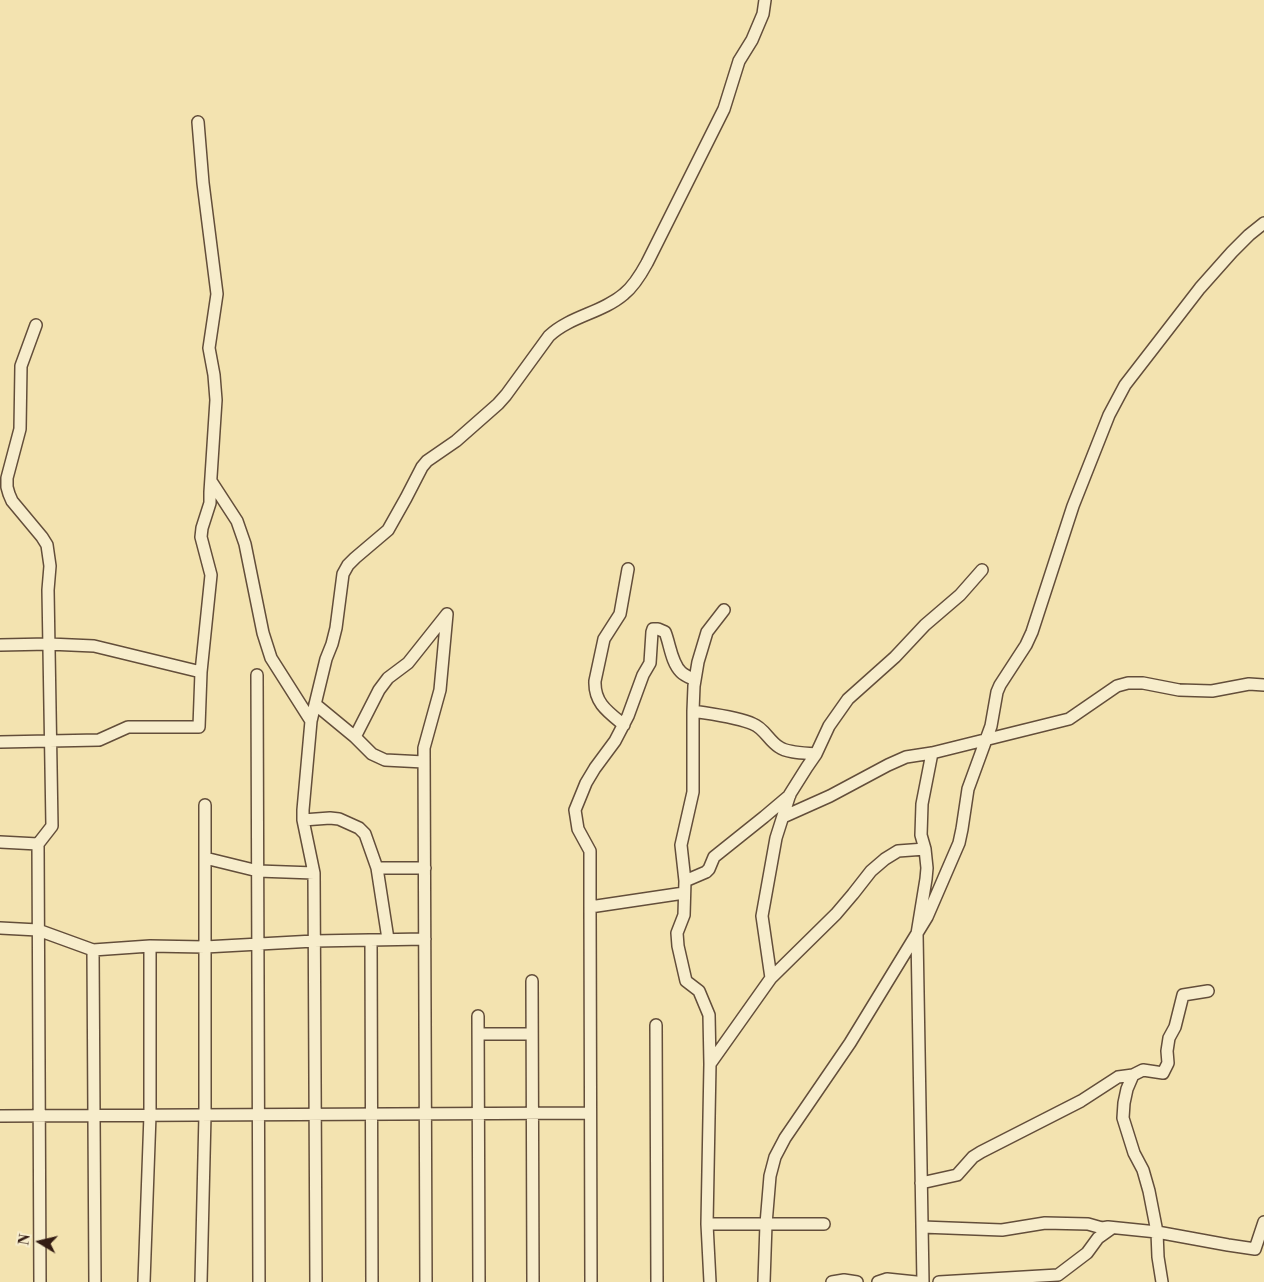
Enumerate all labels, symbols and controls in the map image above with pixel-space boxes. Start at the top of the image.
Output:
north arrow [15,1217,65,1267]
text: N [15,1233,35,1247]

